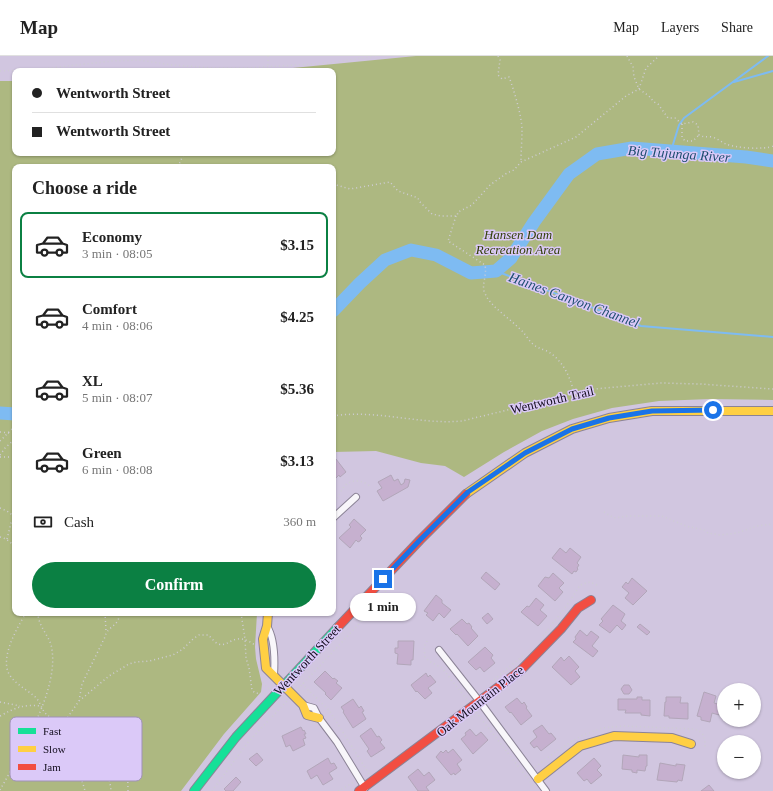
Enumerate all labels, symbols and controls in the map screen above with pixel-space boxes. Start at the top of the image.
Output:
text: Map [20,17,58,38]
text: Map [613,20,639,35]
text: Layers [661,20,699,35]
text: Share [721,20,753,35]
text: Wentworth Street [56,85,170,101]
text: Wentworth Street [56,123,170,139]
water label: Big Tujunga River [627,143,731,165]
text: Choose a ride [32,178,137,198]
icon: car [34,227,70,263]
park label: Hansen Dam Recreation Area [475,227,561,257]
text: Economy [82,229,142,245]
text: $3.15 [280,237,314,253]
text: 3 min · 08:05 [82,246,152,261]
water label: Haines Canyon Channel [506,269,641,331]
icon: car [34,299,70,335]
text: Comfort [82,301,137,317]
text: $4.25 [280,309,314,325]
text: 4 min · 08:06 [82,318,152,333]
icon: car [34,371,70,407]
text: XL [82,373,103,389]
text: $5.36 [280,381,314,397]
street label: Wentworth Trail [509,383,596,417]
text: 5 min · 08:07 [82,390,152,405]
route start [704,401,722,419]
icon: car [34,443,70,479]
text: Green [82,445,122,461]
text: $3.13 [280,453,314,469]
text: 6 min · 08:08 [82,462,152,477]
icon: cash [32,511,54,533]
text: Cash [64,514,94,530]
text: 360 m [283,514,316,529]
button: Confirm [32,562,316,608]
route end [374,570,392,588]
callout: 1 min [350,593,416,621]
text: 1 min [367,599,399,614]
street label: Wentworth Street [270,621,344,698]
street label: Oak Mountain Place [433,662,527,740]
map controls [717,683,761,779]
button: + [717,683,761,727]
legend [10,717,142,781]
text: Fast [43,725,61,737]
button: − [717,735,761,779]
text: Slow [43,743,66,755]
text: Jam [43,761,61,773]

